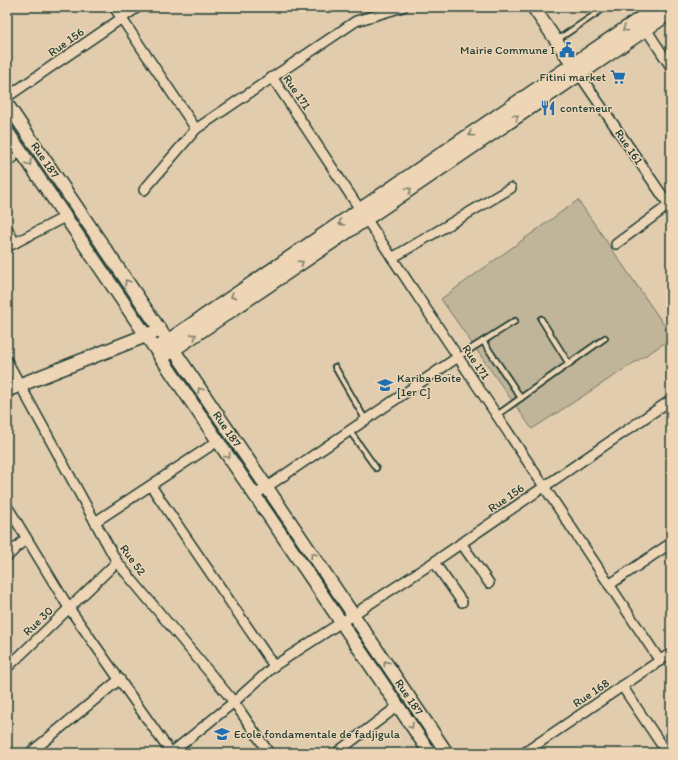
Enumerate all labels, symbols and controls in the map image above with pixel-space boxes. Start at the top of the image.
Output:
one-way arrow [623,24,630,31]
street label: Rue 156 [45,25,87,59]
public building icon: Mairie Commune I [558,41,576,59]
place label: Mairie Commune I [460,43,555,57]
supermarket icon: Fitini market [609,68,627,86]
place label: Fitini market [540,70,606,84]
street label: Rue 171 [280,72,314,113]
restaurant icon: conteneur [539,99,557,117]
place label: conteneur [560,101,613,115]
one-way arrow [512,115,519,122]
street label: Rue 161 [612,127,646,168]
one-way arrow [468,129,475,137]
street label: Rue 187 [28,139,62,181]
one-way arrow [24,159,31,166]
one-way arrow [405,187,412,195]
one-way arrow [338,218,345,225]
one-way arrow [297,260,304,268]
one-way arrow [125,279,132,286]
one-way arrow [230,291,237,299]
one-way arrow [189,334,196,341]
street label: Rue 171 [459,342,493,383]
place label: Kariba Boïte [1er C] [397,371,461,399]
school or university icon: Kariba Boïte [1er C] [376,376,394,394]
one-way arrow [198,387,205,394]
street label: Rue 187 [210,408,244,450]
one-way arrow [223,452,231,459]
street label: Rue 156 [485,481,527,515]
street label: Rue 52 [117,542,149,579]
one-way arrow [310,552,318,559]
street label: Rue 30 [20,603,56,639]
one-way arrow [383,660,391,667]
street label: Rue 187 [392,676,426,718]
street label: Rue 168 [570,676,612,710]
one-way arrow [406,722,414,729]
school or university icon: Ecole fondamentale de fadjigula [213,725,231,743]
place label: Ecole fondamentale de fadjigula [234,727,401,741]

